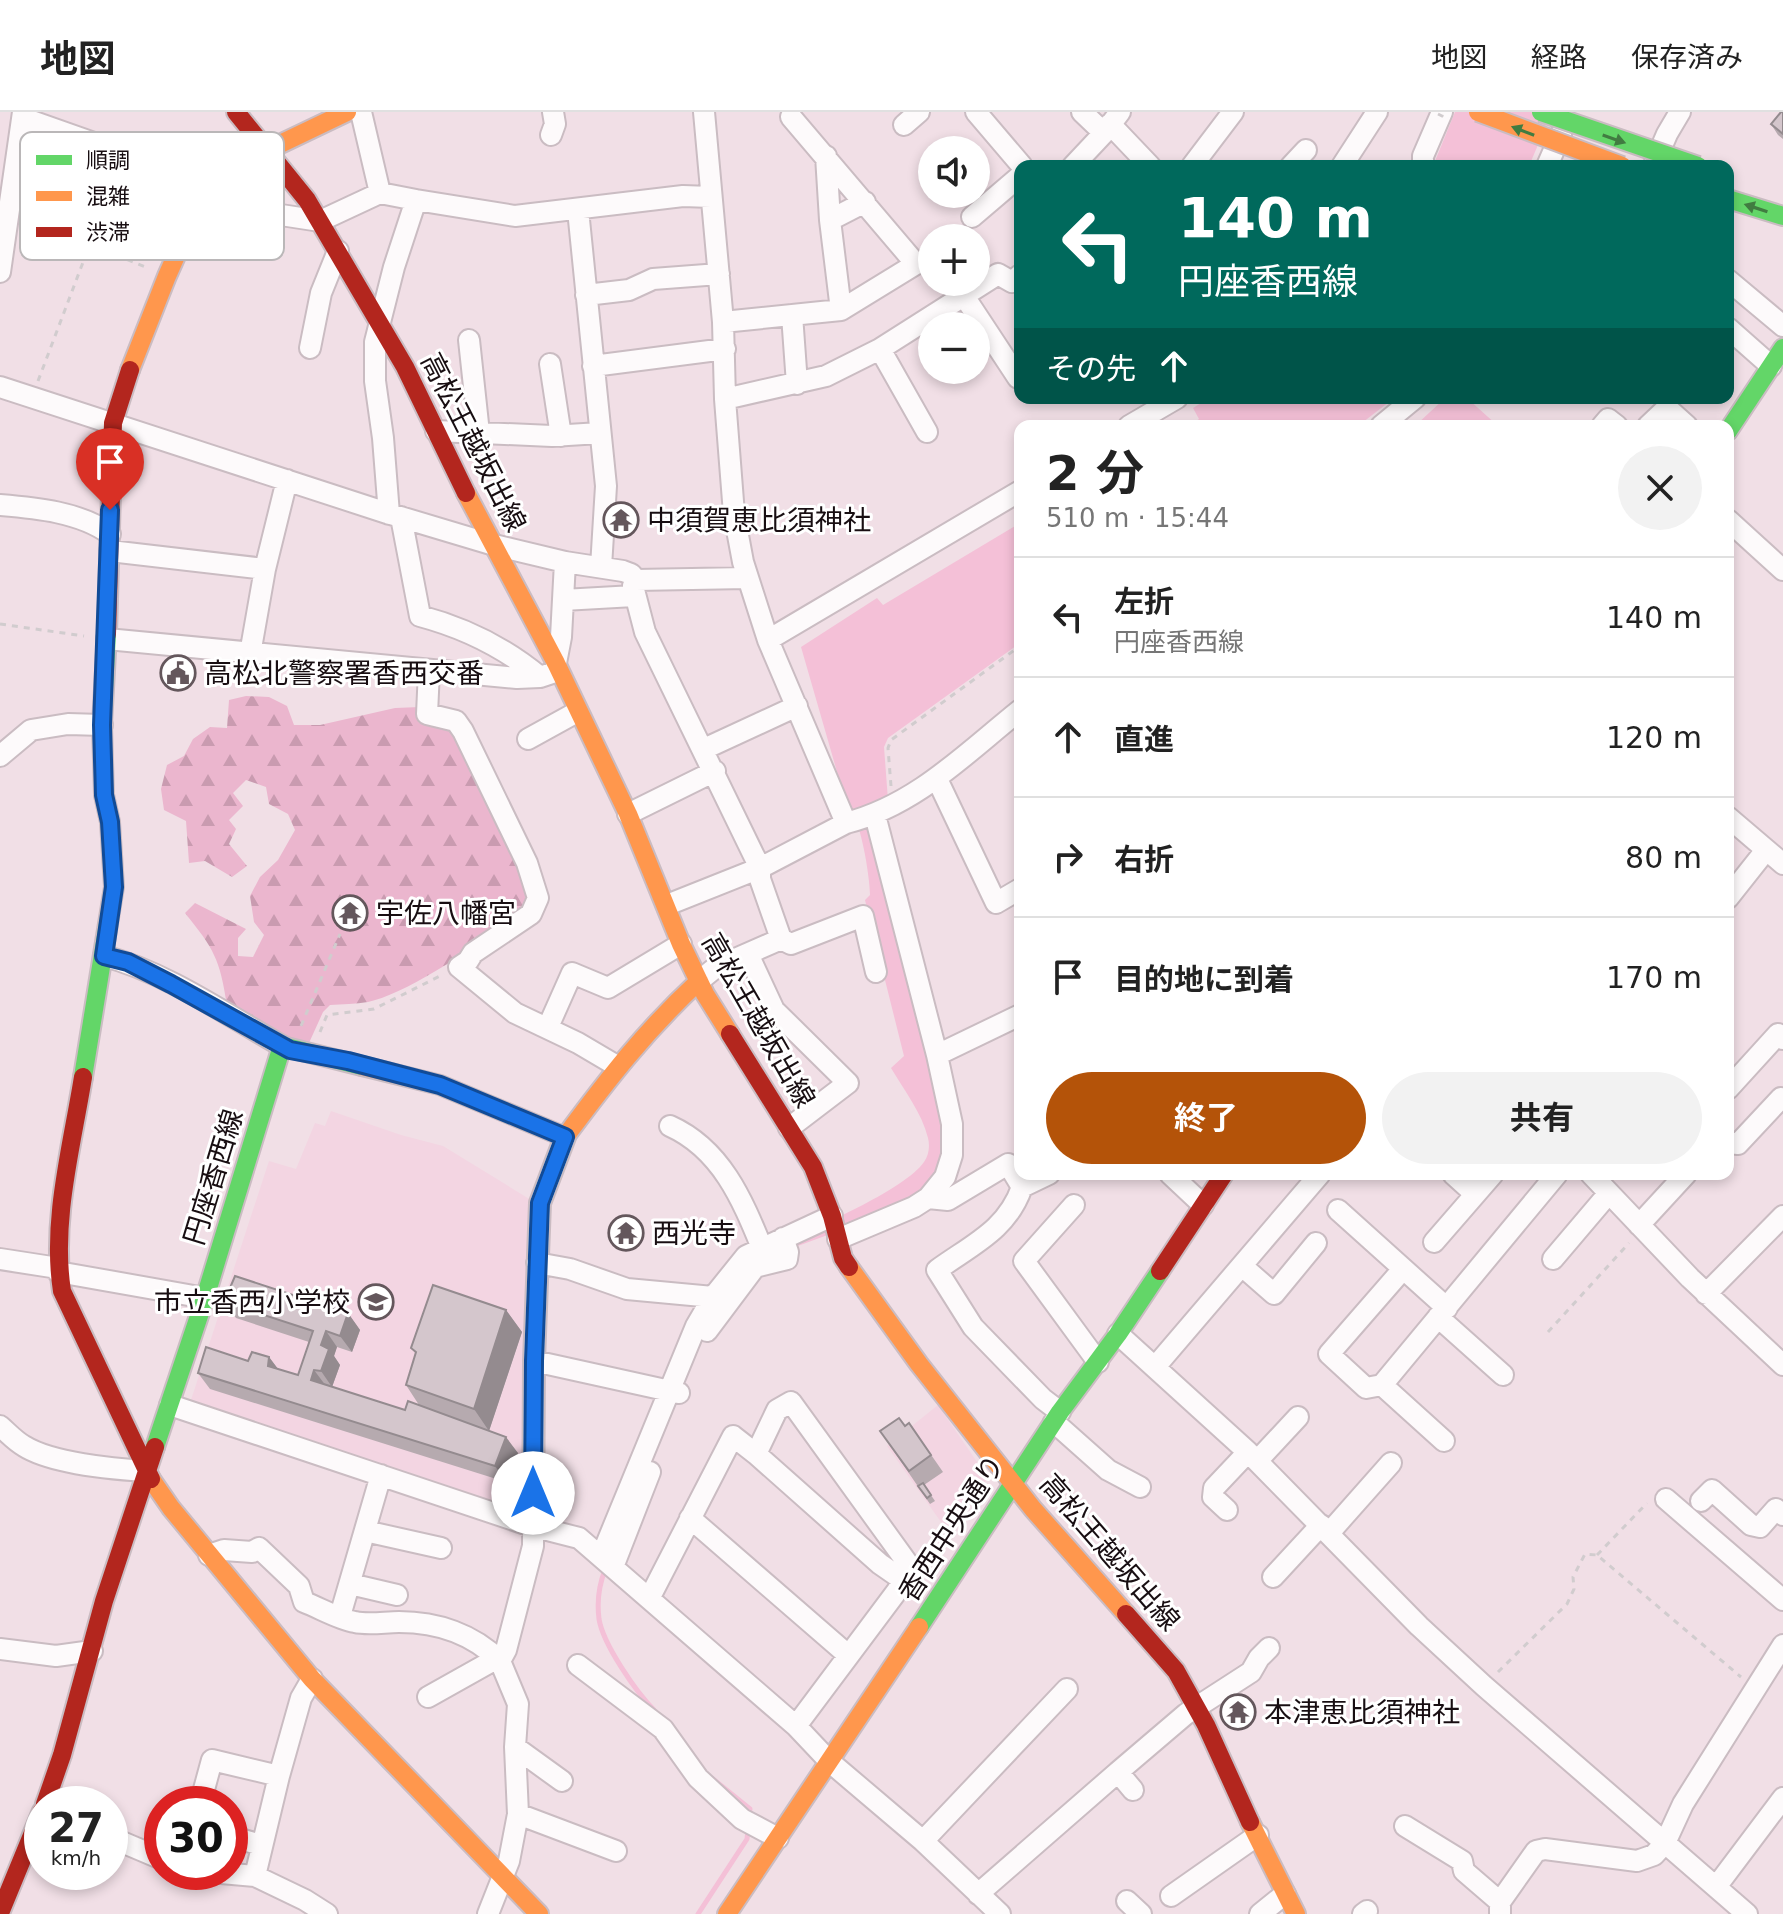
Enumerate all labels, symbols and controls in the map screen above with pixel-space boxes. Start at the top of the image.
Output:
text: 地図 [40,37,116,81]
text: 地図 [1431,41,1487,74]
text: 経路 [1531,41,1587,74]
text: 保存済み [1631,41,1743,74]
one-way arrow [1511,124,1535,137]
legend [20,132,284,260]
one-way arrow [1602,133,1626,145]
map controls [918,136,990,384]
button: sound [918,136,990,208]
text: 順調 [86,148,130,173]
text: 混雑 [86,184,130,209]
text: 140 m [1178,185,1373,250]
icon: left [1046,192,1150,296]
one-way arrow [1743,201,1767,213]
text: 渋滞 [86,220,130,245]
button: + [918,224,990,296]
text: 円座香西線 [1178,261,1358,302]
button: − [918,312,990,384]
icon: ahead [1152,344,1196,388]
street label: 高松王越坂出線 [414,347,533,537]
text: その先 [1046,351,1136,386]
pin [76,428,144,510]
icon: arrive [88,440,132,484]
text: 2 分 [1046,445,1144,501]
button: close [1618,446,1702,530]
temple icon: 中須賀恵比須神社 [602,501,640,539]
text: 510 m · 15:44 [1046,503,1229,533]
place label: 中須賀恵比須神社 [647,504,871,537]
text: 左折 [1114,584,1174,619]
icon: left [1046,595,1090,639]
text: 140 m [1606,600,1702,635]
text: 円座香西線 [1114,627,1244,657]
public building icon: 高松北警察署香西交番 [159,654,197,692]
place label: 高松北警察署香西交番 [204,657,484,690]
icon: ahead [1046,715,1090,759]
text: 120 m [1606,720,1702,755]
text: 直進 [1114,722,1174,757]
icon: right [1046,835,1090,879]
text: 80 m [1625,840,1702,875]
text: 右折 [1114,842,1174,877]
temple icon: 宇佐八幡宮 [331,894,369,932]
place label: 宇佐八幡宮 [376,897,516,930]
street label: 高松王越坂出線 [695,927,822,1113]
icon: arrive [1046,955,1090,999]
text: 170 m [1606,960,1702,995]
text: 目的地に到着 [1114,962,1294,997]
button: 終了 [1046,1072,1366,1164]
button: 共有 [1382,1072,1702,1164]
street label: 円座香西線 [177,1105,250,1249]
temple icon: 西光寺 [607,1214,645,1252]
place label: 西光寺 [652,1217,736,1250]
school or university icon: 市立香西小学校 [357,1283,395,1321]
place label: 市立香西小学校 [154,1286,350,1319]
street label: 香西中央通り [892,1449,1011,1608]
position arrow [491,1451,575,1535]
street label: 高松王越坂出線 [1033,1468,1186,1637]
temple icon: 本津恵比須神社 [1219,1693,1257,1731]
place label: 本津恵比須神社 [1264,1696,1460,1729]
speed limit sign: 30 [144,1786,248,1890]
text: 27 [48,1805,104,1851]
text: km/h [51,1846,101,1870]

